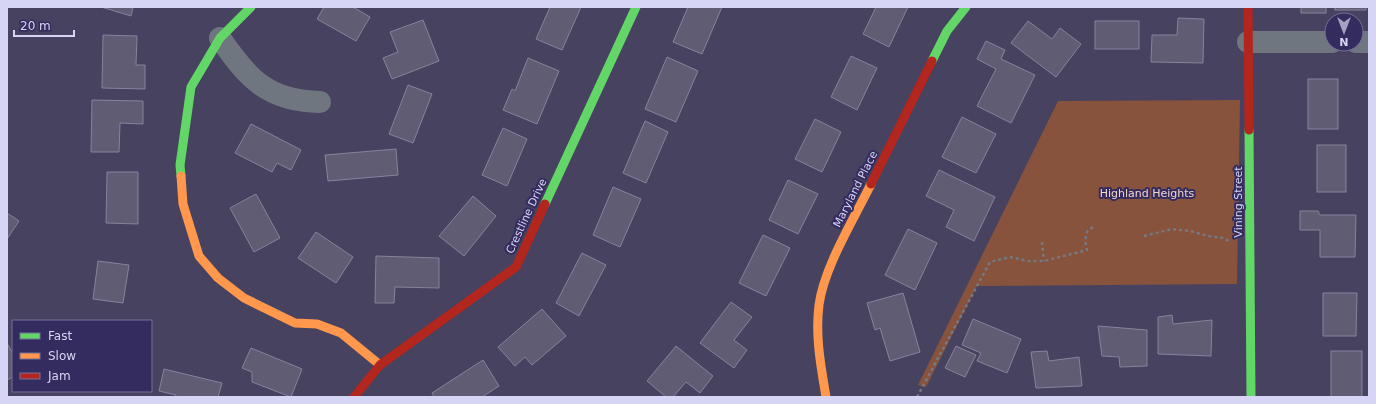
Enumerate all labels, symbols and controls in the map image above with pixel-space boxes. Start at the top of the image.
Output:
scale bar [14,12,74,38]
north arrow [1324,12,1364,52]
text: 20 m [20,19,51,33]
text: N [1339,35,1349,48]
street label: Maryland Place [831,149,880,229]
street label: Vining Street [1232,166,1245,238]
street label: Crestline Drive [503,176,550,256]
park label: Highland Heights [1100,187,1195,200]
legend [12,320,152,392]
text: Fast [48,329,72,343]
text: Slow [48,349,76,363]
text: Jam [47,369,71,383]

